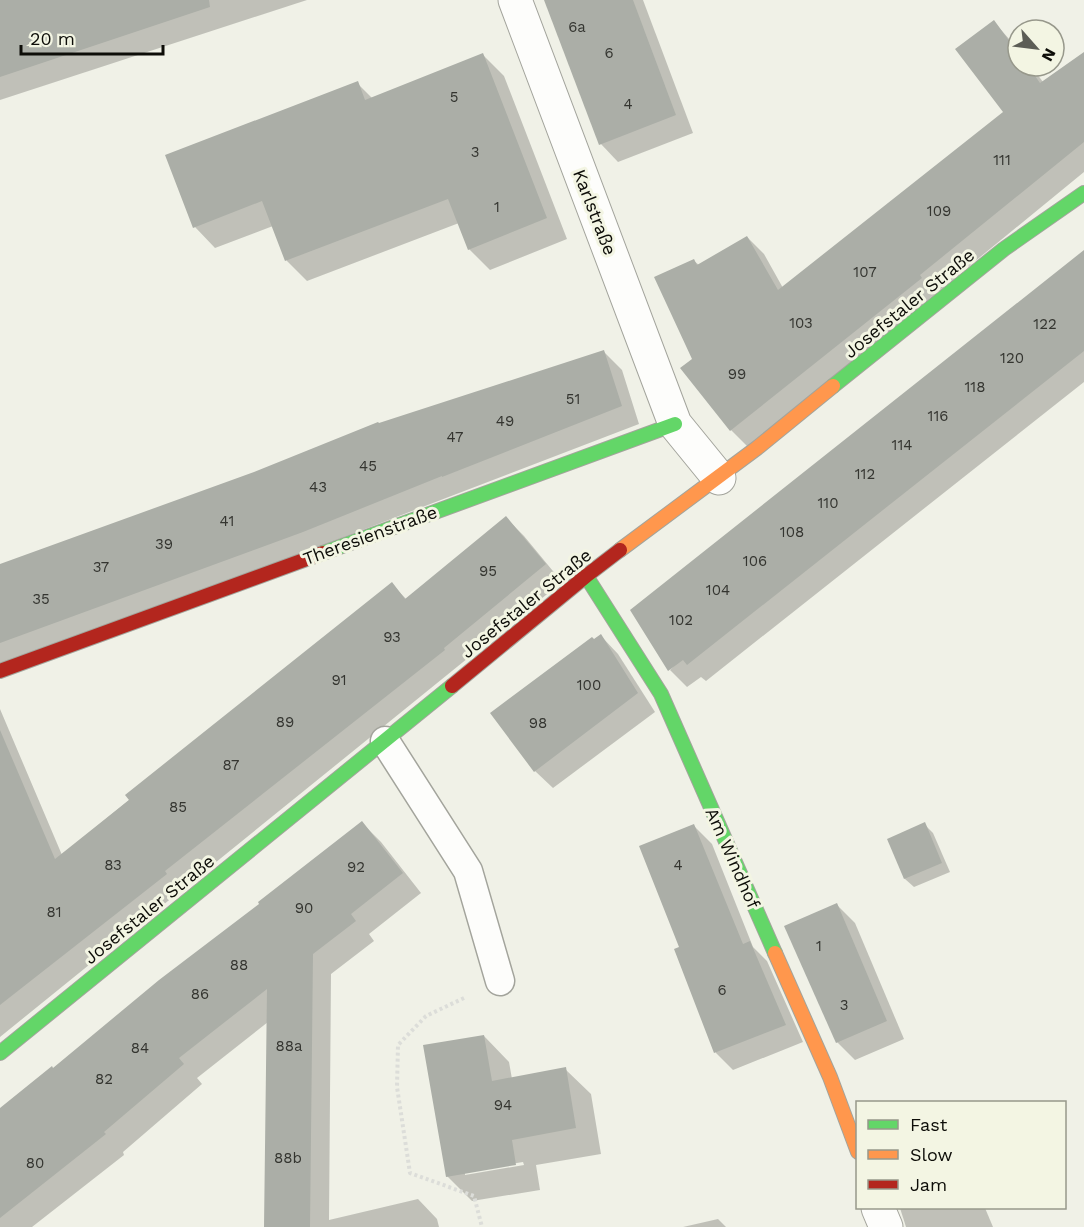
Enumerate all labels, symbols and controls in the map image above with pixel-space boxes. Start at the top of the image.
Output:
scale bar [21,18,164,56]
house number: 6a [568,18,586,36]
north arrow [1006,18,1066,78]
text: 20 m [30,28,75,49]
house number: 6 [604,44,614,62]
text: N [1038,45,1060,65]
house number: 5 [450,88,458,106]
house number: 4 [623,95,633,113]
house number: 3 [471,143,479,161]
house number: 111 [993,151,1011,169]
street label: Karlstraße [569,166,621,258]
house number: 1 [494,198,500,216]
house number: 109 [927,202,951,220]
street label: Josefstaler Straße [840,244,978,362]
house number: 107 [853,263,877,281]
house number: 103 [789,314,813,332]
house number: 122 [1033,315,1057,333]
house number: 120 [1000,349,1024,367]
house number: 99 [728,365,746,383]
house number: 118 [965,378,985,396]
house number: 51 [566,390,580,408]
house number: 116 [928,407,948,425]
house number: 49 [496,412,514,430]
house number: 47 [447,428,463,446]
house number: 114 [892,436,912,454]
house number: 45 [359,457,377,475]
house number: 112 [855,465,875,483]
house number: 43 [309,478,327,496]
house number: 110 [817,494,839,512]
street label: Theresienstraße [300,501,440,569]
house number: 41 [220,512,234,530]
house number: 108 [780,523,804,541]
house number: 39 [155,535,173,553]
street label: Josefstaler Straße [457,544,595,662]
house number: 106 [743,552,767,570]
house number: 37 [93,558,109,576]
house number: 95 [479,562,497,580]
house number: 104 [706,581,730,599]
house number: 35 [32,590,50,608]
house number: 102 [669,611,693,629]
house number: 93 [383,628,401,646]
house number: 91 [331,671,347,689]
house number: 100 [577,676,601,694]
house number: 89 [276,713,294,731]
house number: 98 [529,714,547,732]
house number: 87 [222,756,240,774]
house number: 85 [169,798,187,816]
street label: Am Windhof [701,804,765,912]
street label: Josefstaler Straße [80,850,218,968]
house number: 83 [104,856,122,874]
house number: 4 [673,856,683,874]
house number: 92 [347,858,365,876]
house number: 90 [295,899,313,917]
house number: 81 [46,903,62,921]
house number: 1 [816,937,822,955]
house number: 88 [230,956,248,974]
house number: 6 [717,981,727,999]
house number: 86 [191,985,209,1003]
house number: 3 [840,996,848,1014]
house number: 88a [276,1037,303,1055]
house number: 84 [131,1039,149,1057]
house number: 82 [95,1070,113,1088]
house number: 94 [494,1096,512,1114]
legend [856,1101,1066,1209]
text: Fast [910,1114,948,1135]
text: Slow [910,1144,953,1165]
house number: 88b [274,1149,302,1167]
house number: 80 [26,1154,44,1172]
text: Jam [910,1174,947,1195]

